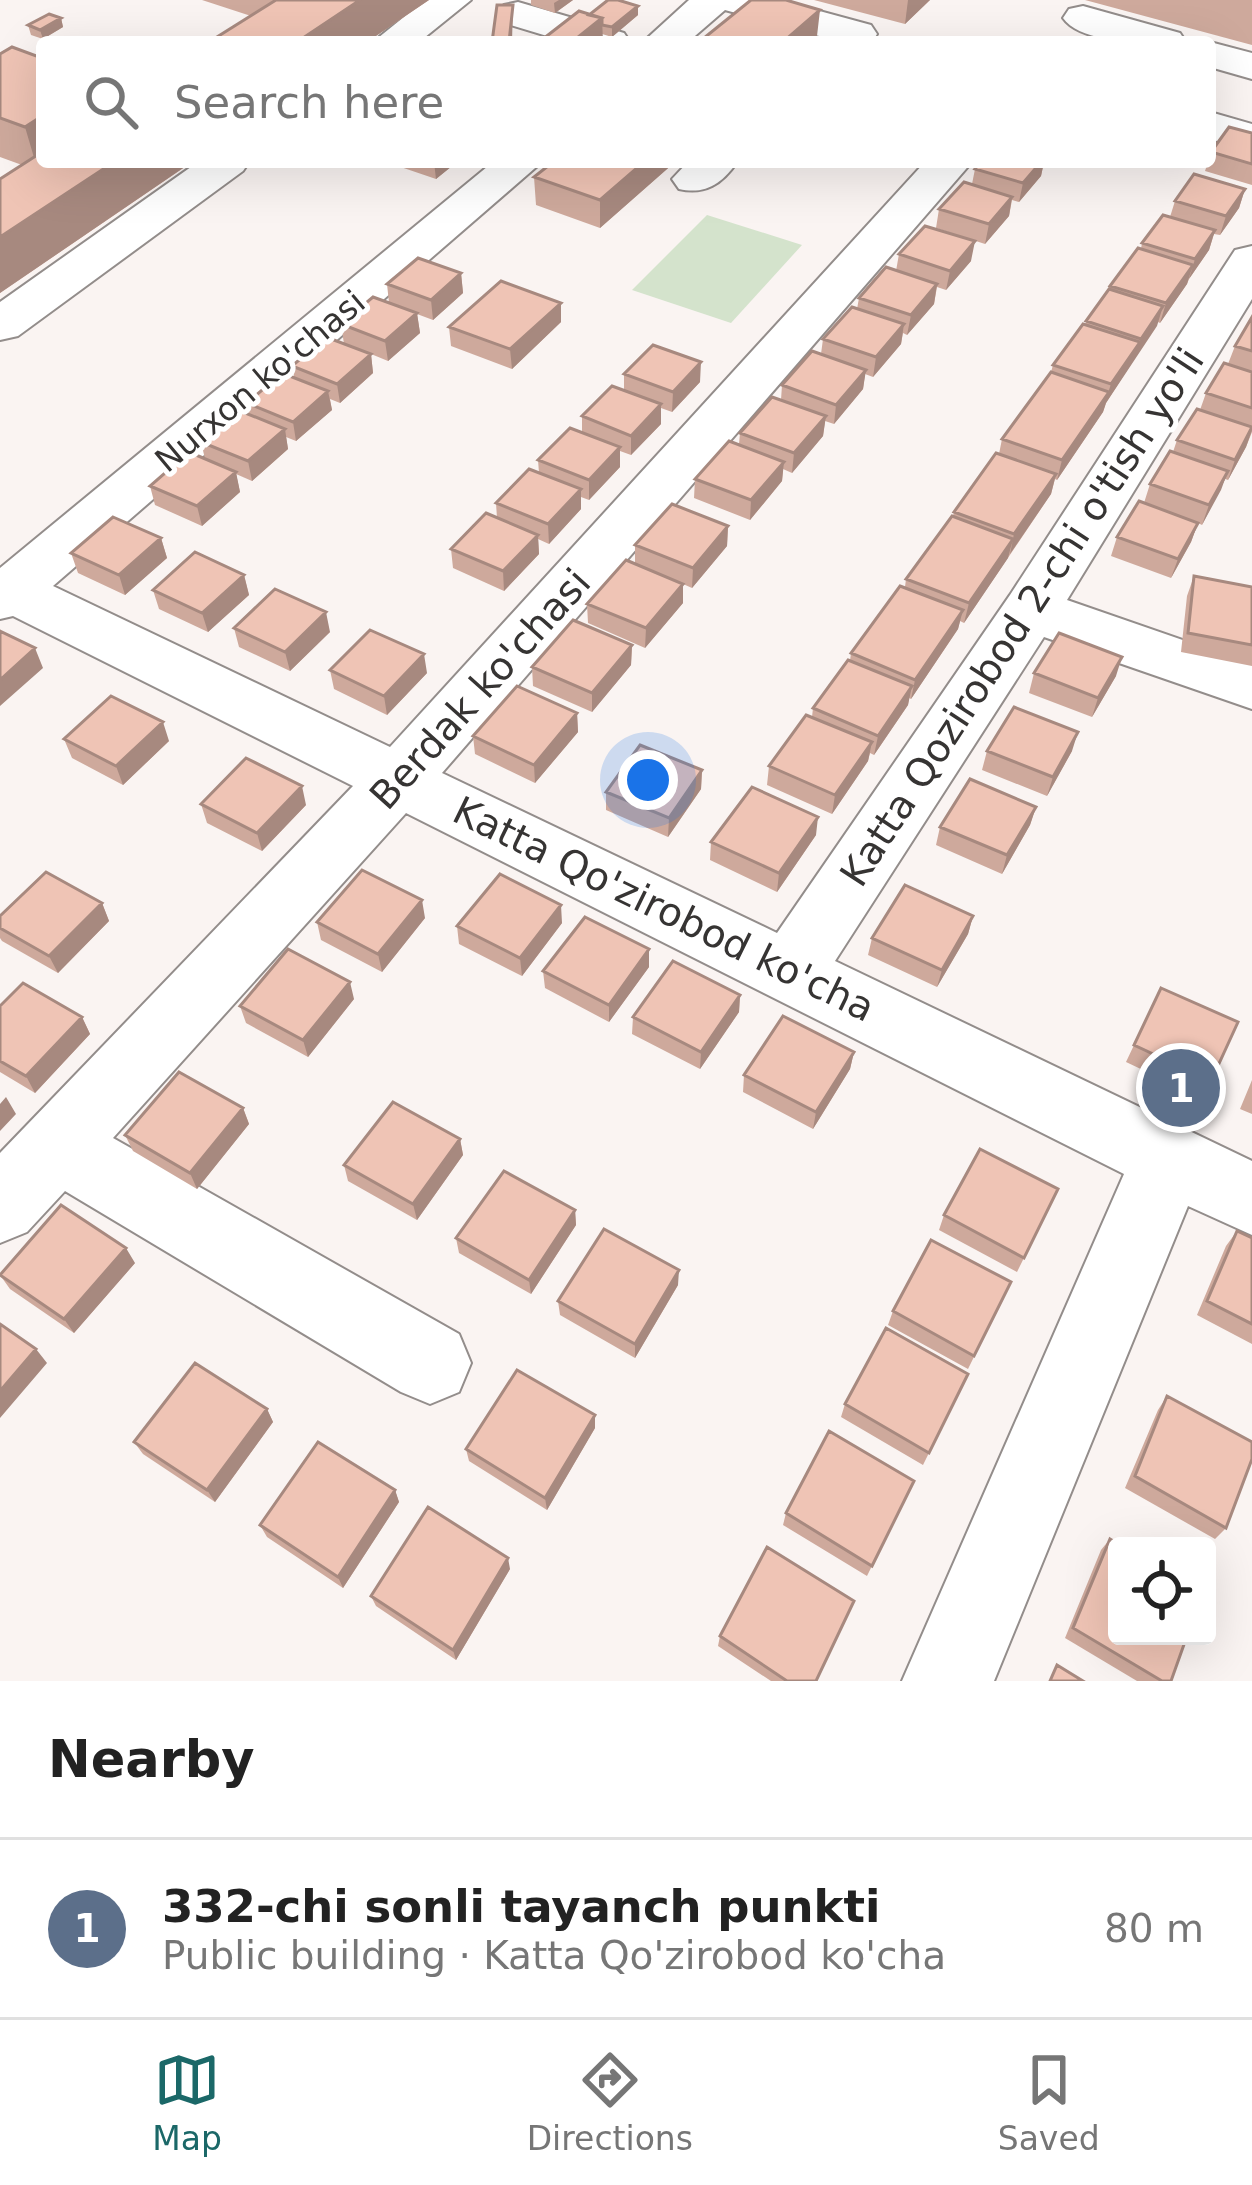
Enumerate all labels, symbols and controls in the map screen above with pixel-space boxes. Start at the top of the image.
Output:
search box [36,36,1216,168]
icon: search [78,69,144,135]
text: Search here [174,76,444,129]
street label: Nurxon ko'chasi [147,282,373,480]
street label: Katta Qozirobod 2-chi o'tish yo'li [831,340,1213,894]
street label: Berdak ko'chasi [361,560,599,818]
your location [618,750,678,810]
street label: Katta Qo'zirobod ko'cha [446,787,882,1031]
pin: 1 [1142,1043,1220,1133]
map controls [1108,1537,1216,1645]
button: locate [1108,1537,1216,1645]
text: Nearby [48,1730,255,1789]
text: 332-chi sonli tayanch punkti [162,1880,880,1933]
text: 1 [73,1906,101,1951]
text: 80 m [1104,1906,1204,1951]
text: Public building · Katta Qo'zirobod ko'cha [162,1933,946,1978]
tab: Map [152,2047,222,2158]
tab: Directions [527,2047,693,2158]
tab: Saved [998,2047,1100,2158]

